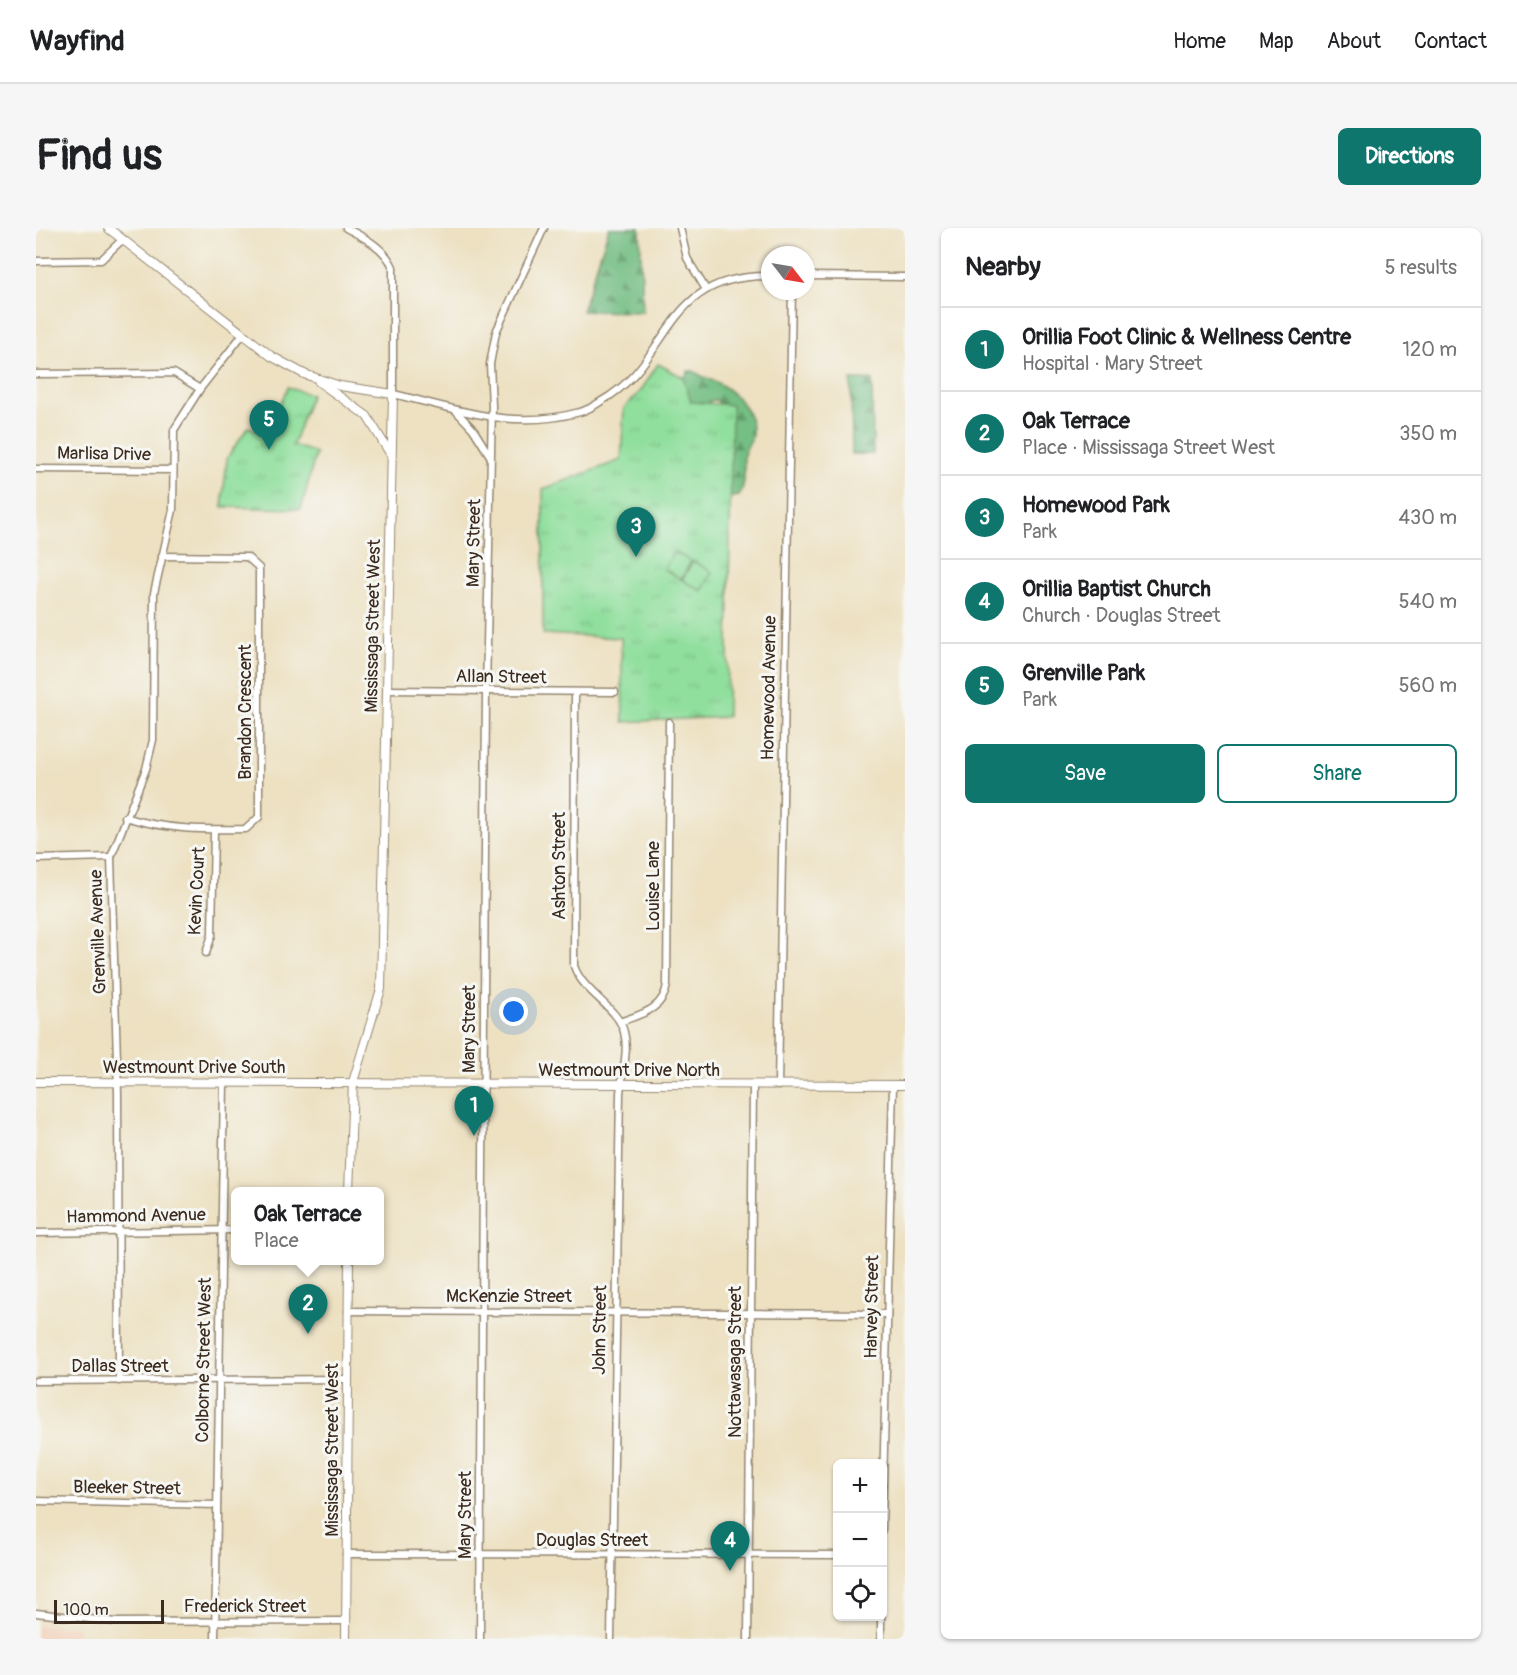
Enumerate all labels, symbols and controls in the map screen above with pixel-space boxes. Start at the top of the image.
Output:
text: Wayfind [30,24,125,59]
text: Home [1173,28,1226,55]
text: Map [1259,28,1294,55]
text: About [1327,28,1381,55]
text: Contact [1414,28,1487,55]
button: Directions [1338,128,1481,185]
text: Find us [36,130,162,182]
north arrow [761,246,815,300]
text: Nearby [965,251,1041,283]
text: 5 results [1385,255,1457,280]
text: Orillia Foot Clinic & Wellness Centre [1022,323,1351,351]
text: 1 [981,337,988,362]
text: 120 m [1402,337,1457,362]
text: Hospital · Mary Street [1022,351,1203,376]
pin: 5 [250,400,288,450]
text: Oak Terrace [1022,407,1130,435]
text: 2 [979,421,990,446]
text: 350 m [1399,421,1457,446]
text: Place · Mississaga Street West [1022,435,1275,460]
street label: Marlisa Drive [57,442,151,466]
text: Homewood Park [1022,491,1170,519]
street label: Mary Street [462,498,486,587]
text: 3 [979,505,990,530]
text: 430 m [1398,505,1457,530]
pin: 3 [616,508,656,557]
text: Park [1022,519,1057,544]
street label: Mississaga Street West [360,538,386,713]
text: Orillia Baptist Church [1022,575,1211,603]
text: 4 [979,589,990,614]
text: 540 m [1399,589,1457,614]
text: Church · Douglas Street [1022,603,1221,628]
street label: Homewood Avenue [756,615,782,761]
street label: Brandon Crescent [234,643,257,780]
text: Grenville Park [1022,659,1145,687]
street label: Allan Street [455,665,547,689]
text: 5 [979,673,990,698]
text: 560 m [1399,673,1457,698]
text: Park [1022,687,1057,712]
button: Save [965,744,1205,803]
button: Share [1217,744,1457,803]
street label: Ashton Street [548,811,571,920]
street label: Louise Lane [642,841,665,931]
street label: Kevin Court [183,845,211,936]
street label: Grenville Avenue [84,869,112,995]
street label: Mary Street [458,984,481,1073]
your location [499,997,528,1026]
street label: Westmount Drive South [103,1056,285,1079]
street label: Westmount Drive North [538,1059,720,1082]
pin: 1 [454,1086,494,1136]
popup [231,1187,384,1265]
text: Oak Terrace [254,1200,361,1228]
street label: Hammond Avenue [66,1203,206,1229]
text: Place [254,1228,299,1253]
street label: Harvey Street [860,1254,884,1359]
street label: Colborne Street West [191,1276,217,1443]
pin: 2 [288,1284,328,1334]
street label: John Street [588,1284,612,1375]
street label: McKenzie Street [446,1285,573,1308]
street label: Nottawasaga Street [724,1285,747,1438]
street label: Dallas Street [71,1355,169,1378]
street label: Mississaga Street West [321,1363,344,1537]
map controls [833,1459,887,1621]
button: + [833,1459,887,1513]
street label: Mary Street [454,1470,477,1559]
street label: Bleeker Street [73,1476,182,1500]
button: − [833,1513,887,1567]
pin: 4 [710,1522,750,1571]
street label: Douglas Street [536,1529,649,1552]
button: locate [833,1567,887,1621]
street label: Frederick Street [184,1595,307,1618]
scale bar [54,1597,164,1624]
text: 100 m [63,1600,109,1620]

